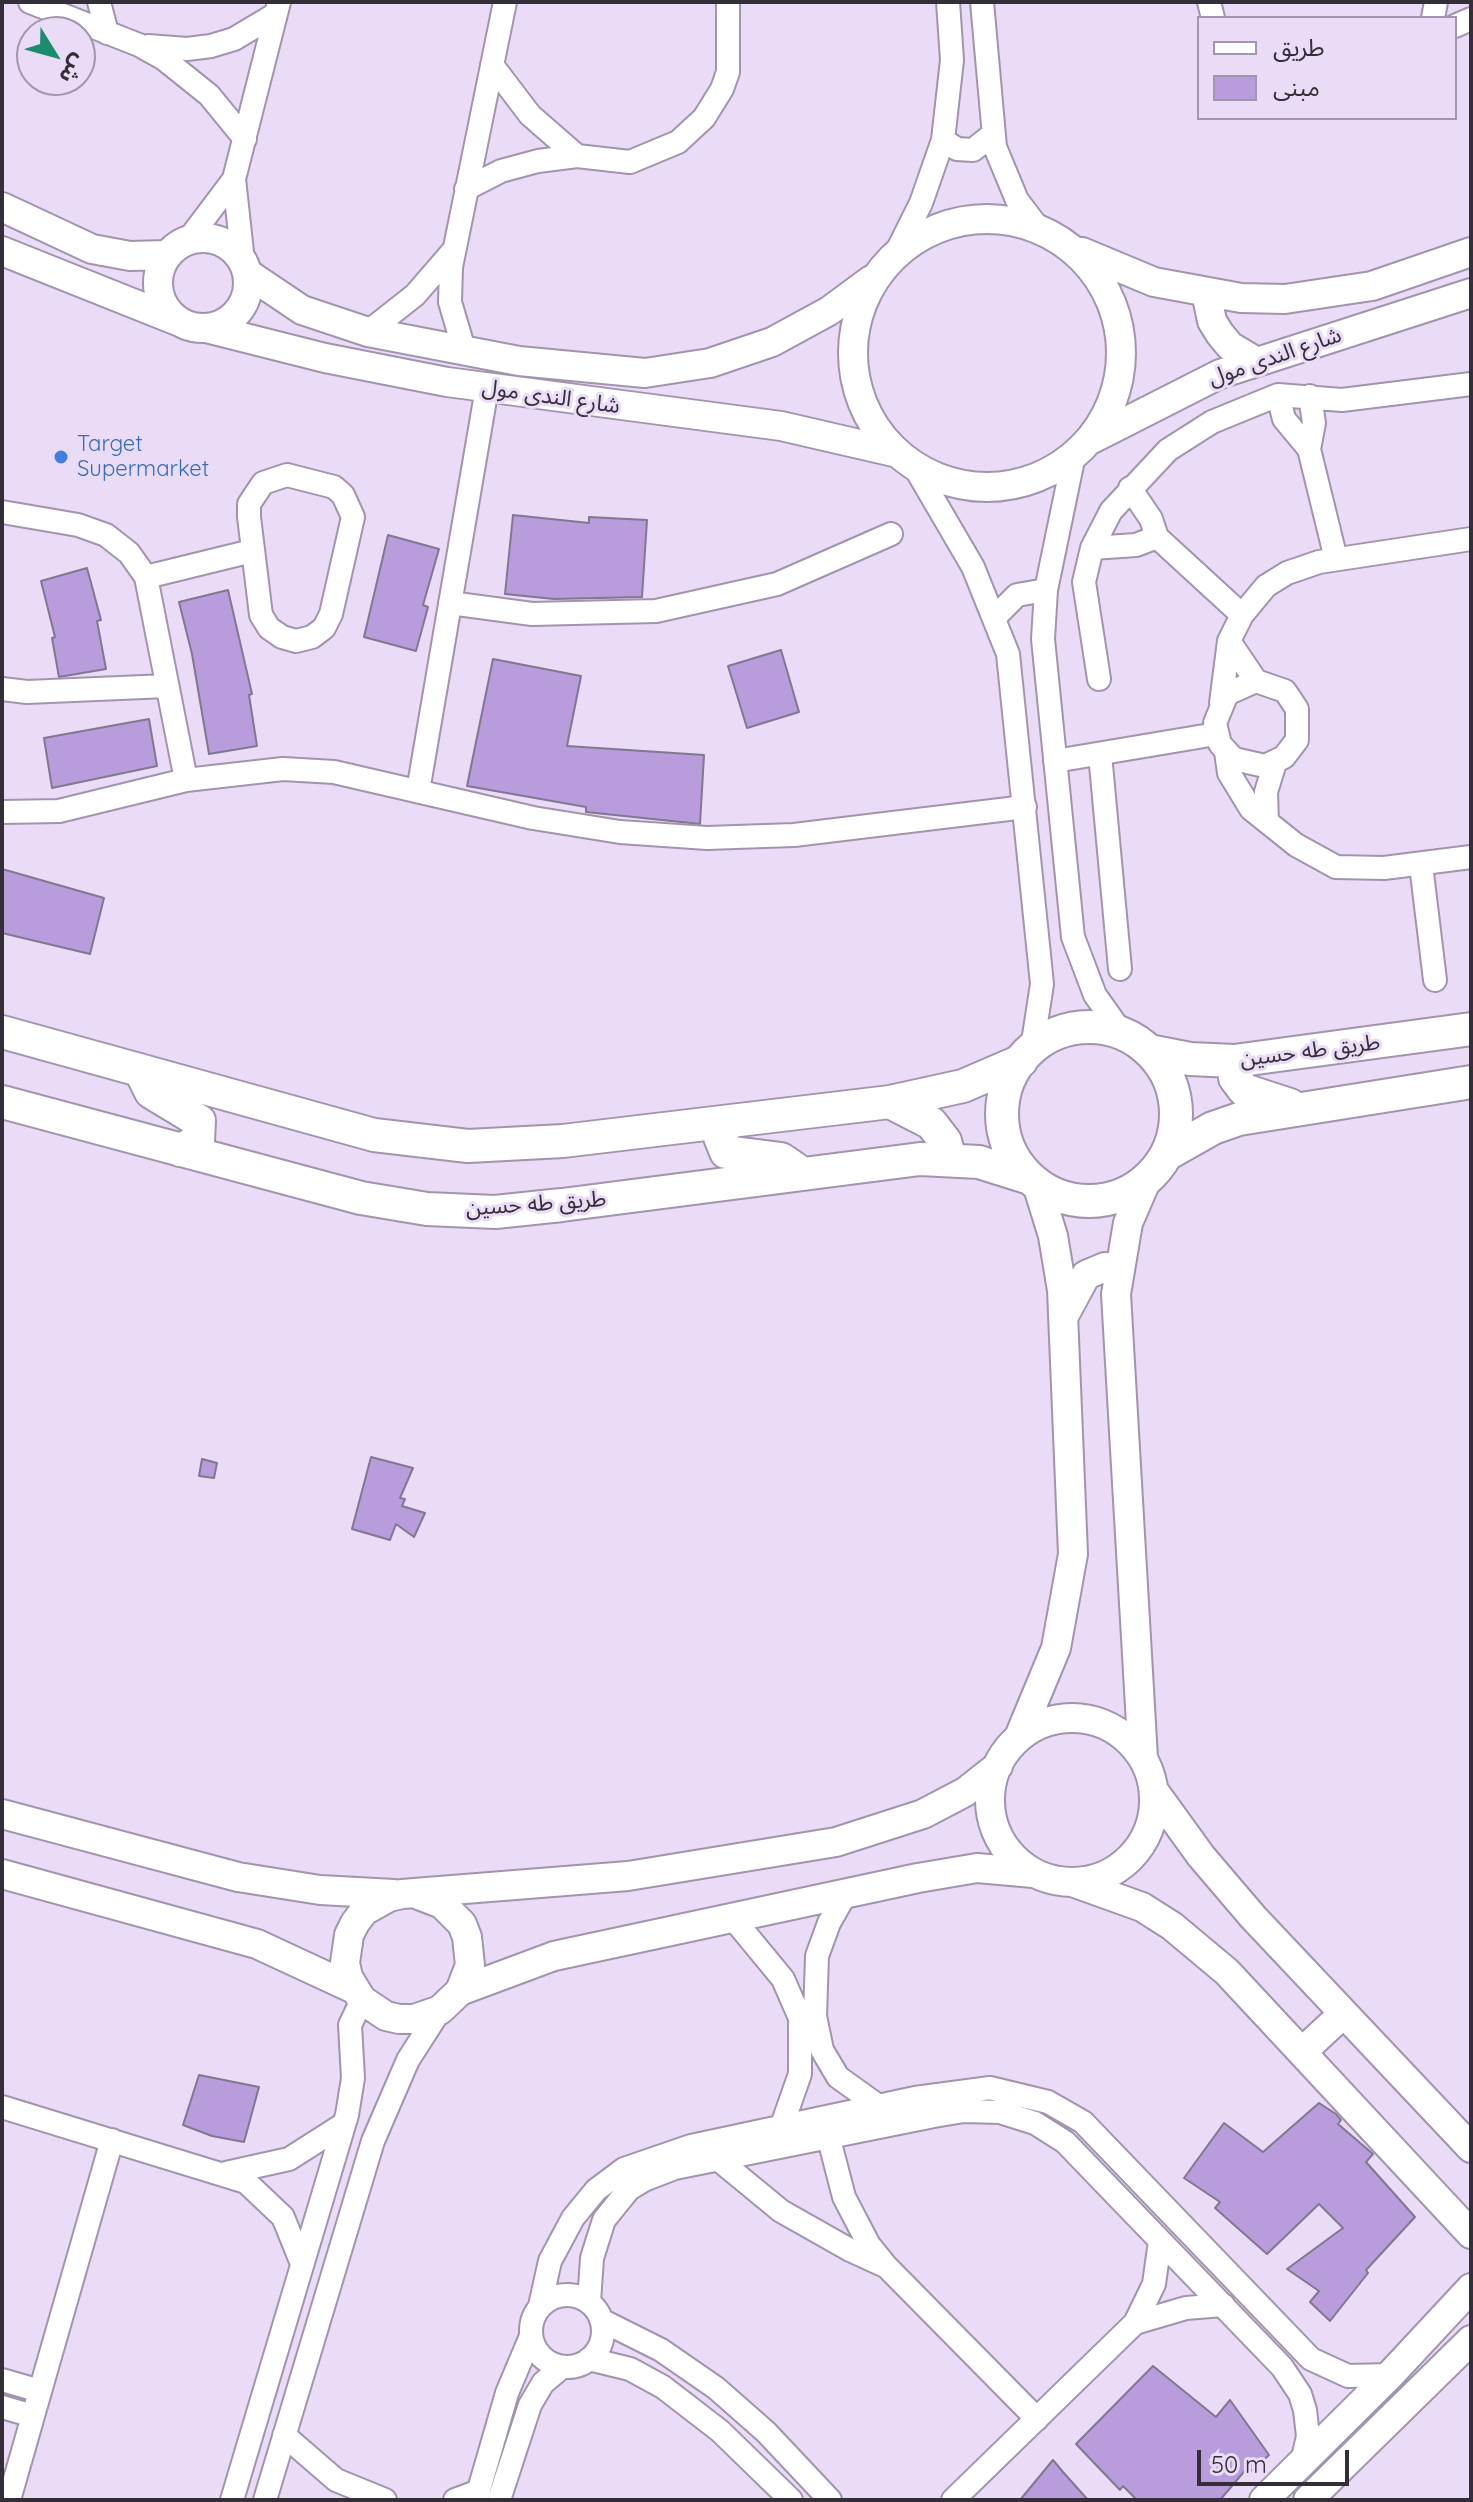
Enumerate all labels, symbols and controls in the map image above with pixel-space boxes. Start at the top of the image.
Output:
north arrow [16,16,96,96]
legend [1197,16,1457,120]
text: طريق [1273,32,1325,62]
text: ش [53,49,94,90]
text: مبنى [1273,72,1320,102]
street label: شارع الندى مول [1205,322,1345,392]
street label: شارع الندى مول [480,374,622,420]
place label: Target Supermarket [77,431,209,482]
marker: Target Supermarket [52,448,70,466]
street label: طريق طه حسين [1239,1029,1381,1073]
street label: طريق طه حسين [465,1186,607,1222]
scale bar [1201,2434,1353,2484]
text: 50 m [1211,2449,1267,2479]

